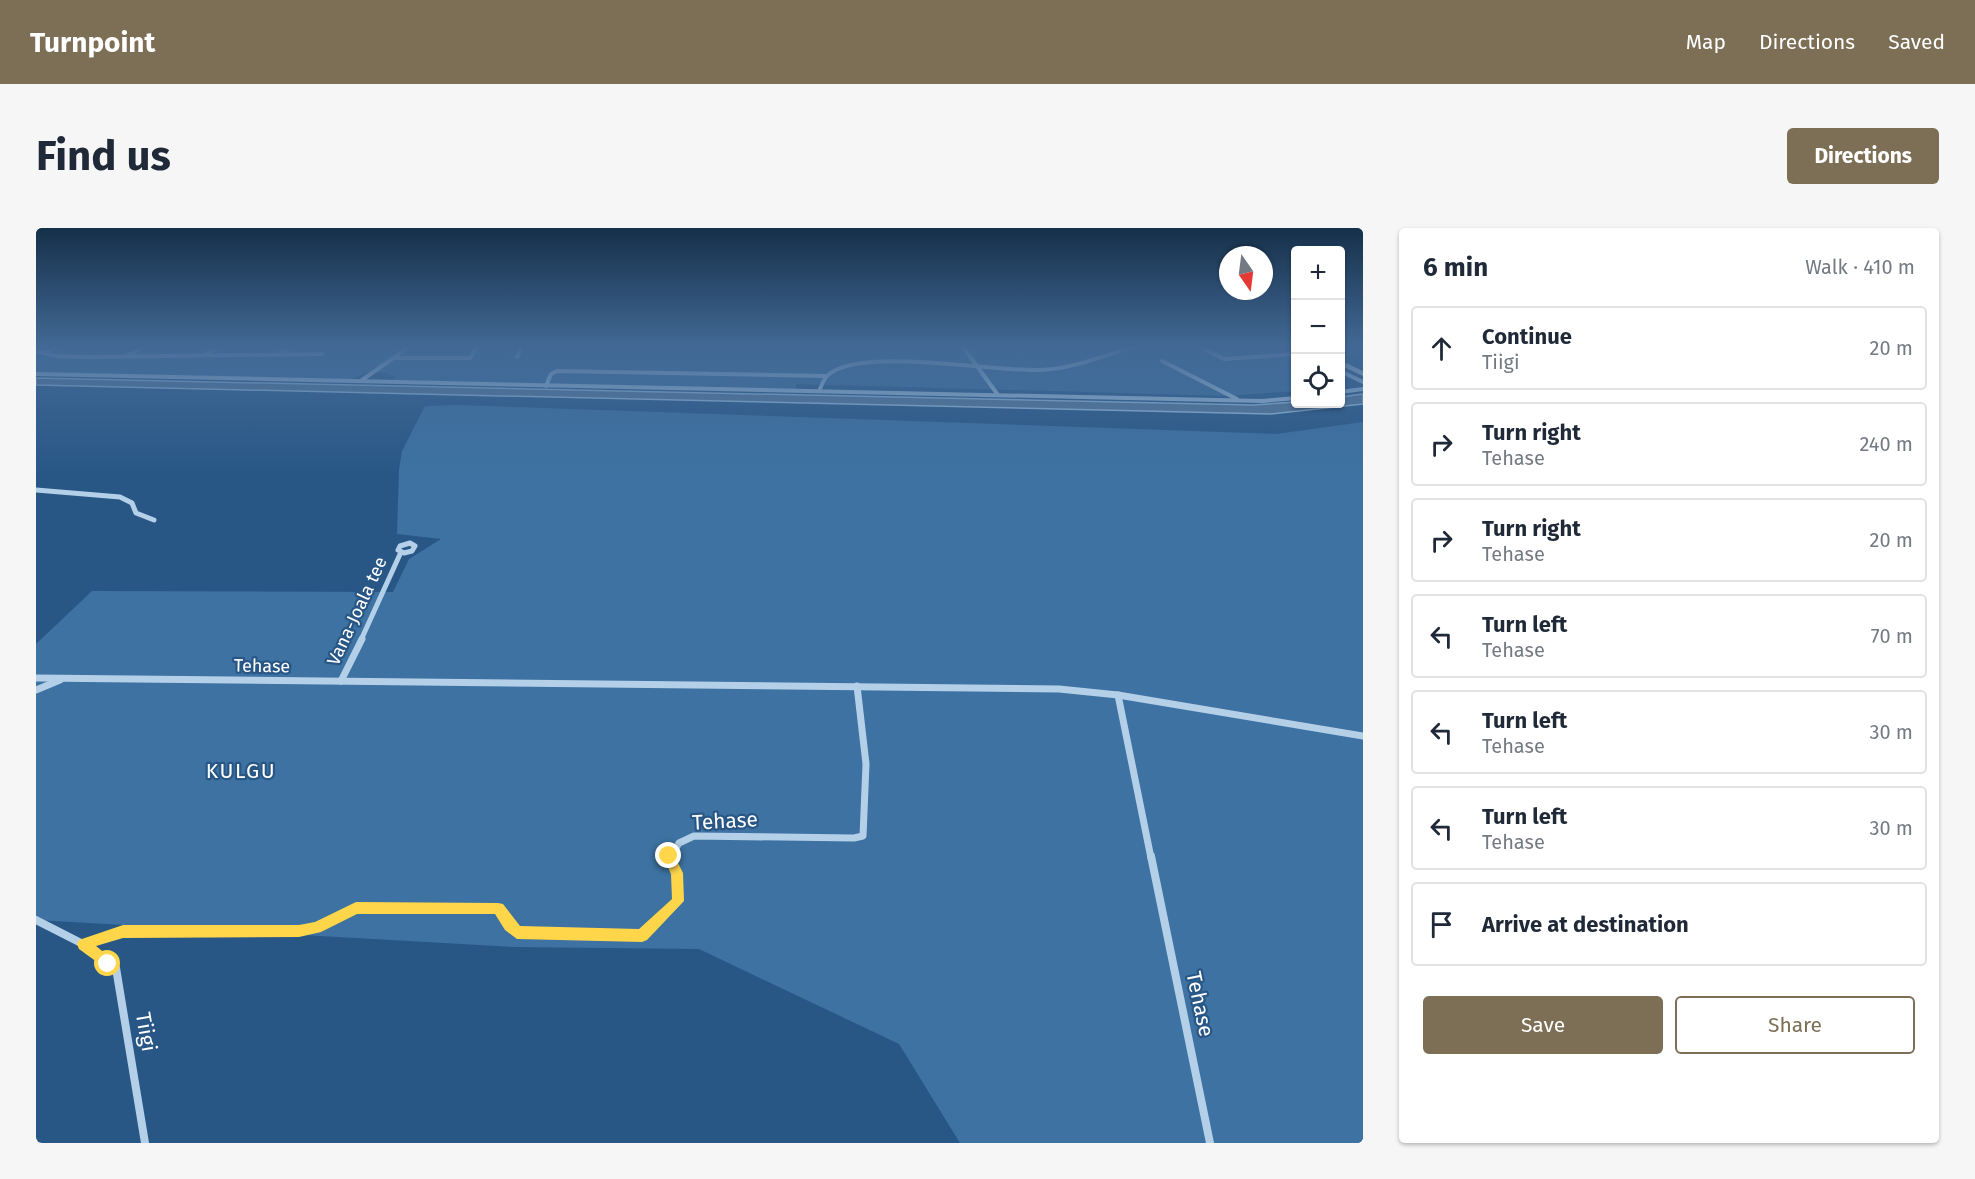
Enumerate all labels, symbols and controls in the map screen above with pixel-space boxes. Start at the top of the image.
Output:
text: Turnpoint [30,26,155,59]
text: Map [1686,29,1726,55]
text: Directions [1759,29,1855,55]
text: Saved [1888,29,1945,55]
button: Directions [1787,128,1939,184]
text: Find us [36,131,171,181]
north arrow [1219,246,1273,300]
map controls [1291,246,1345,408]
button: + [1291,246,1345,300]
text: 6 min [1423,252,1488,283]
text: Walk · 410 m [1805,255,1915,279]
button: − [1291,300,1345,354]
text: Continue [1482,323,1572,350]
icon: ahead [1425,332,1458,365]
text: 20 m [1870,336,1913,360]
text: Tiigi [1482,350,1520,374]
button: locate [1291,354,1345,408]
text: Turn right [1482,419,1581,446]
icon: right [1425,428,1458,461]
text: 240 m [1859,432,1913,456]
text: Tehase [1482,446,1545,470]
text: Turn right [1482,515,1581,542]
icon: right [1425,524,1458,557]
text: 20 m [1870,528,1913,552]
text: Tehase [1482,542,1545,566]
street label: Vana-Joala tee [322,553,392,669]
text: Turn left [1482,611,1567,638]
icon: left [1425,620,1458,653]
text: 70 m [1871,624,1913,648]
text: Tehase [1482,638,1545,662]
street label: Tehase [234,655,290,677]
text: Turn left [1482,707,1567,734]
icon: left [1425,716,1458,749]
text: 30 m [1869,720,1913,744]
text: Tehase [1482,734,1545,758]
district label: KULGU [206,758,276,784]
text: Turn left [1482,803,1567,830]
street label: Tehase [691,806,759,836]
icon: left [1425,812,1458,845]
text: 30 m [1869,816,1913,840]
text: Tehase [1482,830,1545,854]
route end [655,842,681,868]
icon: arrive [1425,908,1458,941]
text: Arrive at destination [1482,911,1689,938]
route start [94,950,120,976]
street label: Tehase [1180,969,1220,1039]
button: Save [1423,996,1663,1054]
button: Share [1675,996,1915,1054]
street label: Tiigi [130,1010,162,1054]

